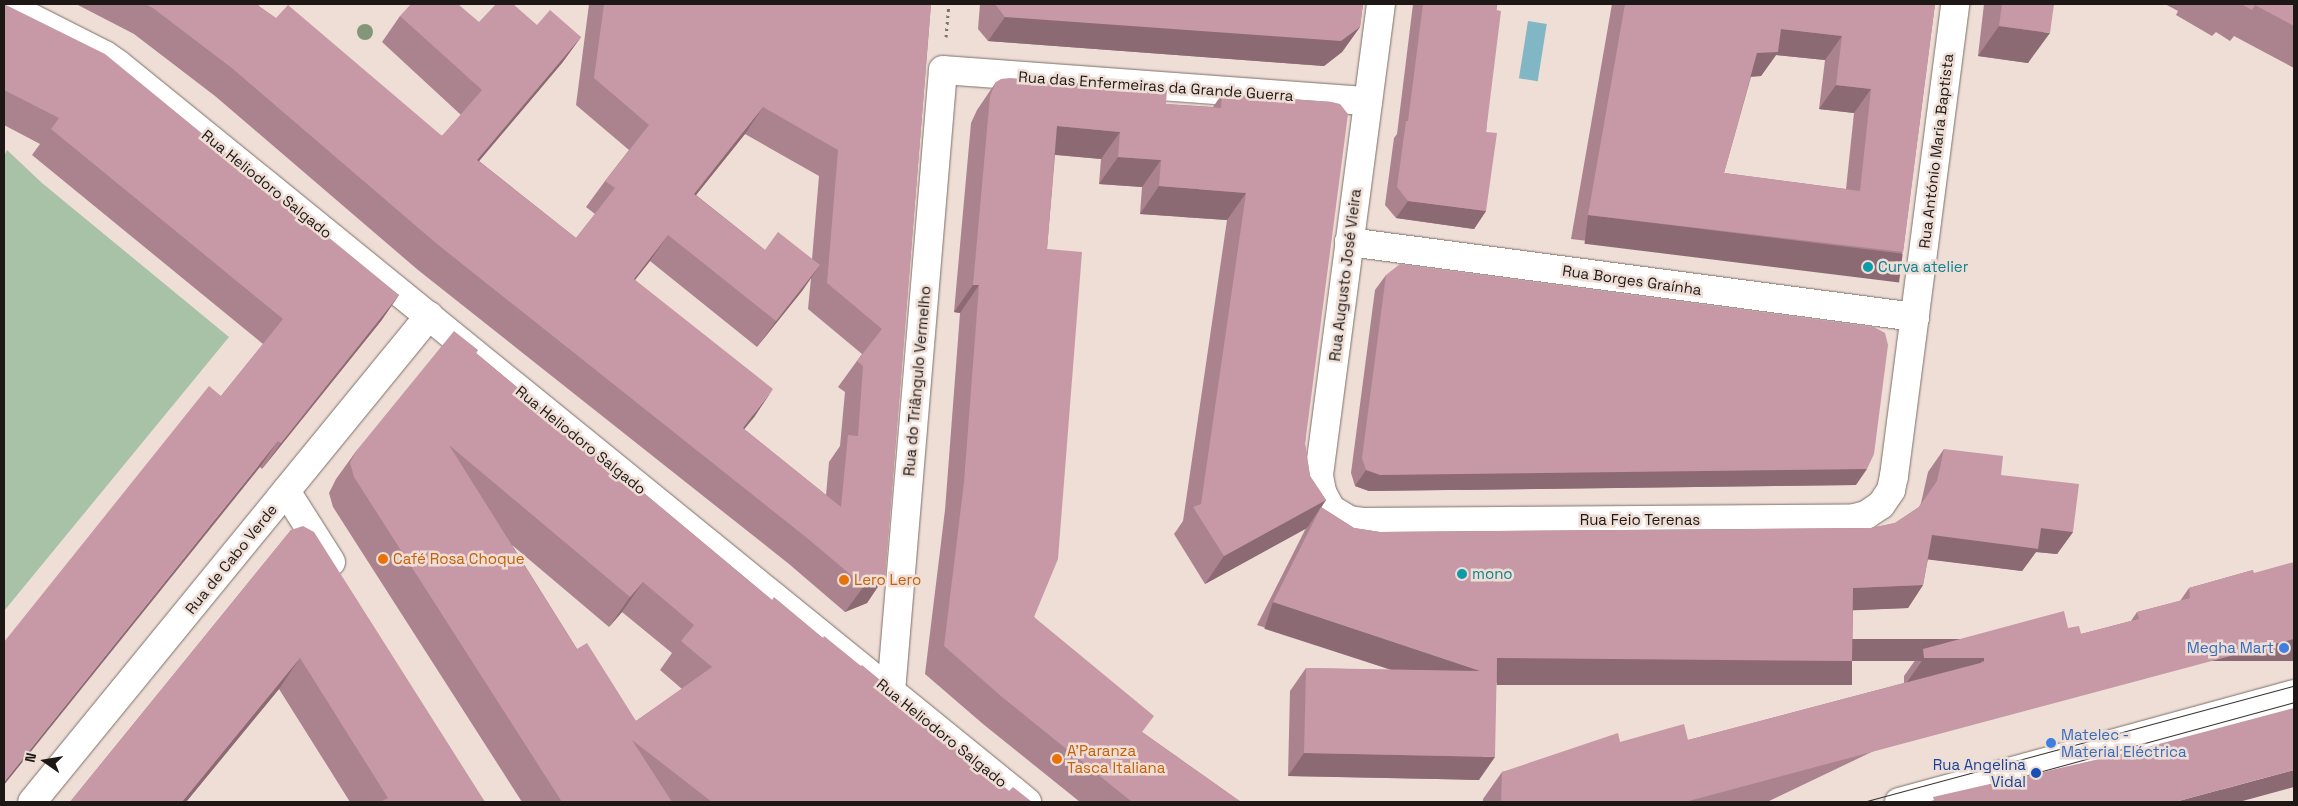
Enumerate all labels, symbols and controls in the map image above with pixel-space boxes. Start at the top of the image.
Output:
street label: Rua António Maria Baptista [1915,52,1957,250]
street label: Rua das Enfermeiras da Grande Guerra [1018,67,1294,105]
street label: Rua Heliodoro Salgado [198,126,336,242]
street label: Rua Augusto José Vieira [1325,188,1365,362]
place label: Curva atelier [1878,258,1968,276]
street label: Rua Borges Graínha [1561,261,1703,299]
marker: Curva atelier [1862,261,1874,273]
street label: Rua do Triângulo Vermelho [900,285,934,477]
street label: Rua Heliodoro Salgado [512,382,650,498]
street label: Rua de Cabo Verde [181,500,281,618]
street label: Rua Feio Terenas [1580,511,1700,529]
place label: Café Rosa Choque [393,550,525,568]
marker: Café Rosa Choque [377,553,389,565]
place label: mono [1472,565,1513,583]
marker: mono [1456,568,1468,580]
place label: Lero Lero [854,571,921,589]
marker: Lero Lero [838,574,850,586]
place label: Megha Mart [2187,639,2274,657]
marker: Megha Mart [2278,642,2290,654]
street label: Rua Heliodoro Salgado [873,675,1011,791]
place label: Matelec - Material Eléctrica [2061,725,2187,760]
north arrow [20,736,70,786]
marker: Matelec - Material Eléctrica [2045,737,2057,749]
place label: A’Paranza Tasca Italiana [1067,741,1165,776]
text: N [21,751,40,764]
marker: A’Paranza Tasca Italiana [1051,753,1063,765]
place label: Rua Angelina Vidal [1933,755,2026,790]
marker: Rua Angelina Vidal [2030,767,2042,779]

